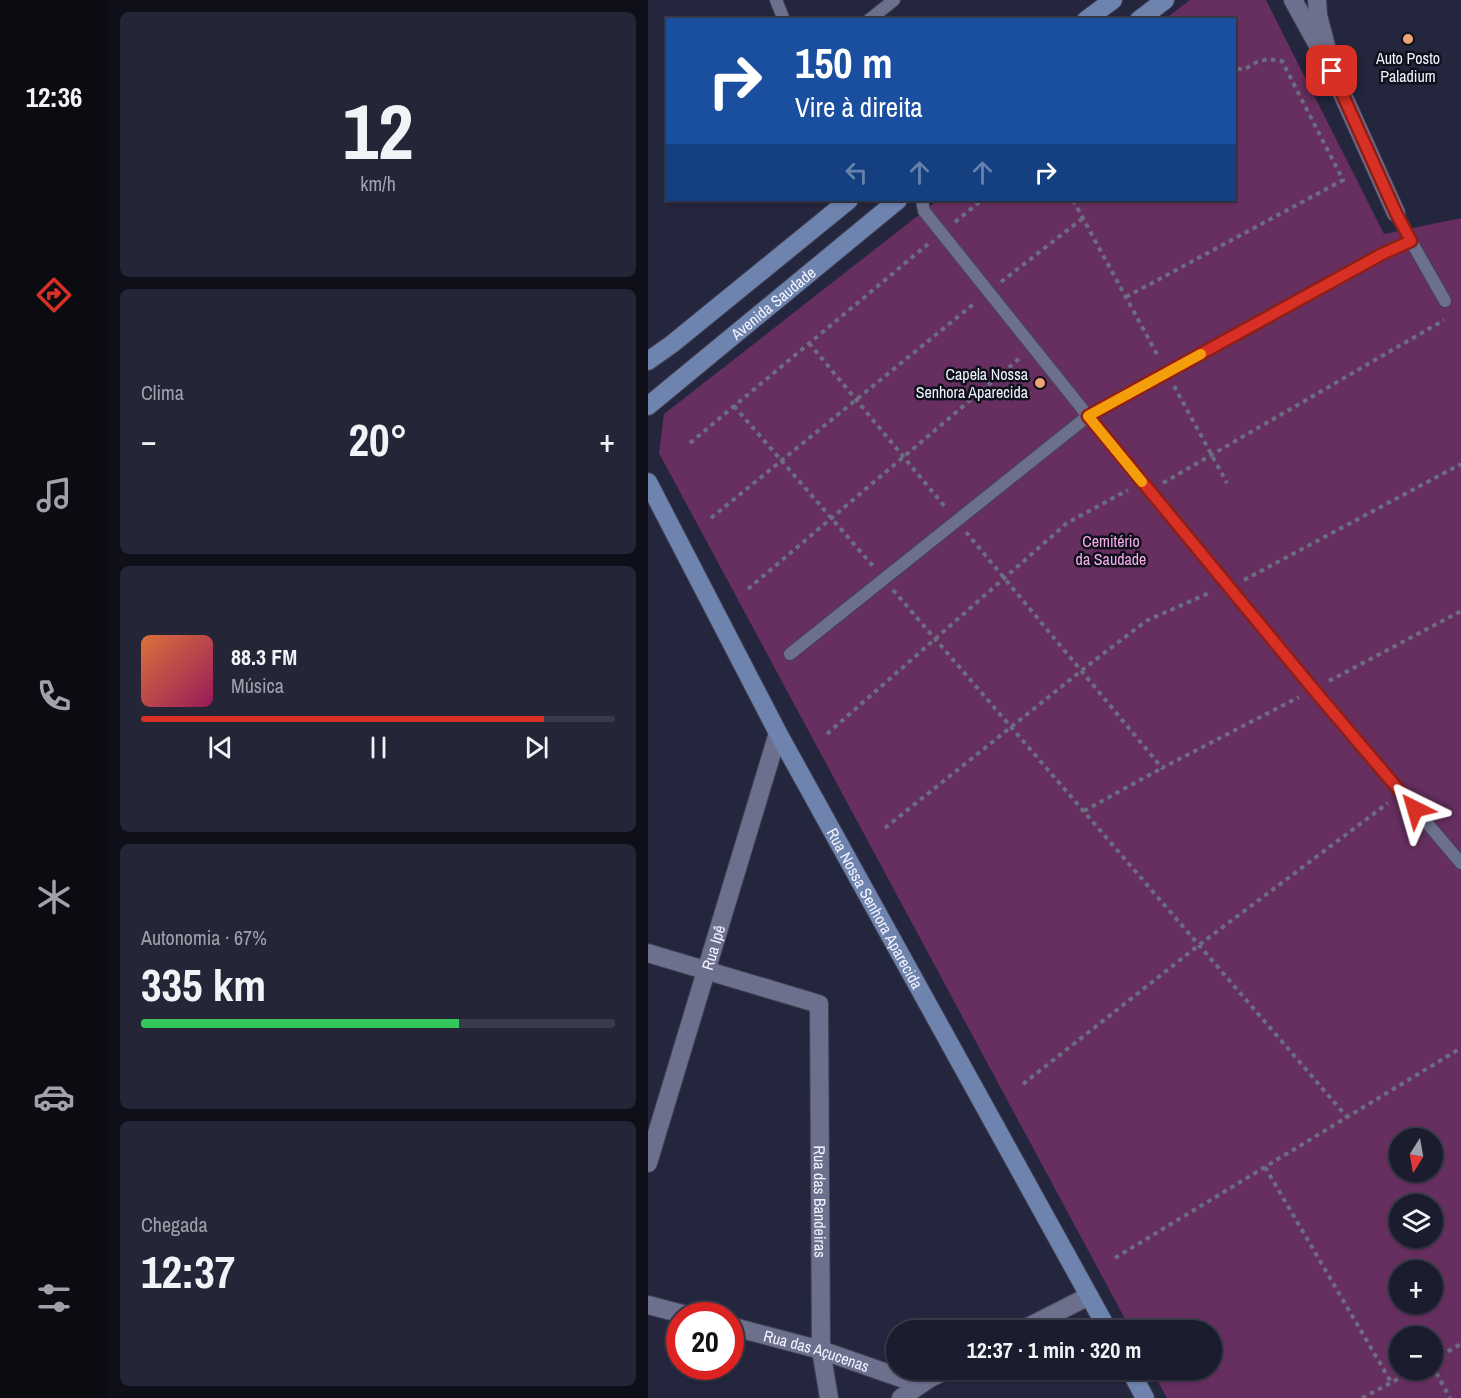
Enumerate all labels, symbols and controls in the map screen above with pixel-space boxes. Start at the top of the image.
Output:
marker: Auto Posto Paladium [1401,32,1415,46]
text: 150 m [795,35,893,91]
icon: right [696,42,774,120]
pin [1306,45,1357,96]
place label: Auto Posto Paladium [1375,47,1440,87]
icon: arrive [1315,54,1348,87]
text: 12 [342,78,414,183]
text: 12:36 [26,79,82,115]
text: Vire à direita [795,89,923,125]
icon: left [840,156,873,189]
icon: ahead [903,156,936,189]
icon: ahead [966,156,999,189]
icon: right [1029,156,1062,189]
text: km/h [360,170,396,197]
street label: Avenida Saudade [725,261,820,345]
icon: directions [33,274,75,316]
place label: Capela Nossa Senhora Aparecida [916,363,1029,403]
marker: Capela Nossa Senhora Aparecida [1033,376,1047,390]
text: Clima [141,379,184,406]
text: 20° [348,409,408,470]
text: − [141,418,157,462]
text: + [599,418,615,462]
icon: music [33,474,75,516]
park label: Cemitério da Saudade [1076,530,1146,570]
text: 88.3 FM [231,642,297,672]
text: Música [231,672,284,699]
icon: phone [33,675,75,717]
icon: previous [204,731,237,764]
icon: pause [362,731,395,764]
icon: next [520,731,553,764]
position arrow [1383,777,1447,841]
street label: Rua Nossa Senhora Aparecida [822,824,929,993]
icon: climate [33,876,75,918]
street label: Rua Ipê [696,922,730,973]
text: Autonomia · 67% [141,924,267,951]
text: 335 km [141,954,266,1015]
icon: car [33,1076,75,1118]
north arrow [1389,1128,1443,1182]
map controls [1389,1128,1443,1380]
street label: Rua das Bandeiras [809,1145,831,1258]
button: layers [1389,1194,1443,1248]
text: Chegada [141,1211,208,1238]
text: 12:37 [141,1241,235,1302]
button: + [1389,1260,1443,1314]
icon: filters [33,1277,75,1319]
speed limit sign: 20 [666,1302,744,1380]
street label: Rua das Açucenas [761,1324,872,1377]
button: − [1389,1326,1443,1380]
text: 12:37 · 1 min · 320 m [967,1335,1141,1365]

